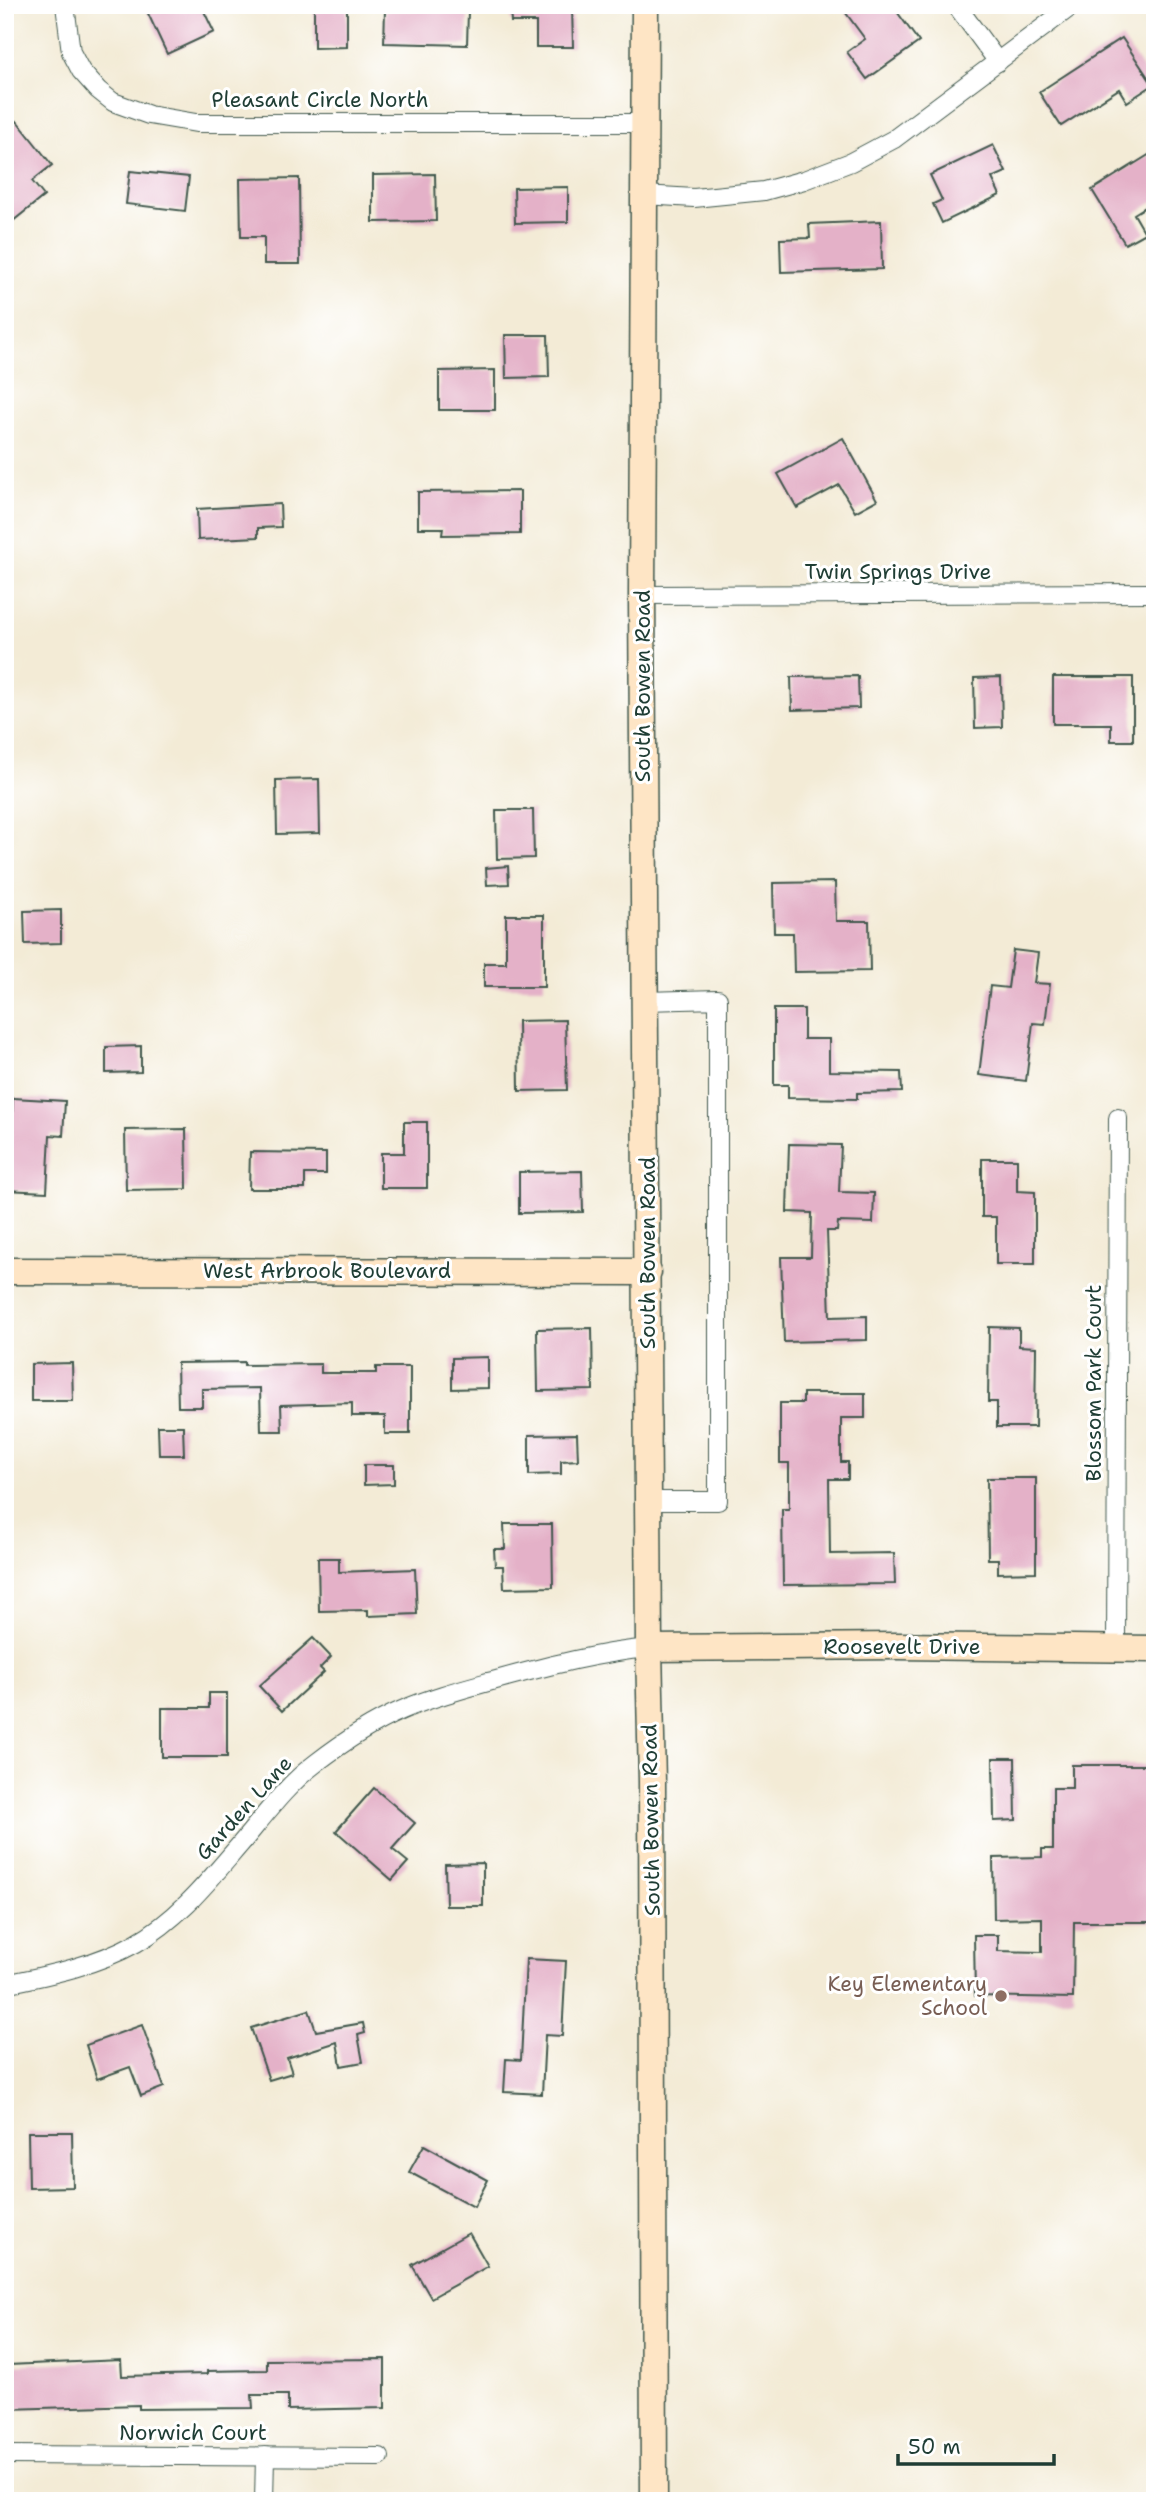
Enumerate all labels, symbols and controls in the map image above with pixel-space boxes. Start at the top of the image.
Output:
street label: Pleasant Circle North [211,86,429,114]
street label: Twin Springs Drive [805,558,991,586]
street label: South Bowen Road [629,590,657,782]
street label: South Bowen Road [634,1157,662,1349]
street label: West Arbrook Boulevard [203,1257,451,1285]
street label: Blossom Park Court [1080,1284,1108,1482]
street label: Roosevelt Drive [823,1633,981,1661]
street label: South Bowen Road [635,1724,667,1916]
street label: Garden Lane [190,1750,298,1866]
place label: Key Elementary School [828,1970,988,2022]
marker: Key Elementary School [993,1988,1009,2004]
street label: Norwich Court [119,2419,267,2447]
scale bar [898,2422,1053,2466]
text: 50 m [908,2433,961,2461]

